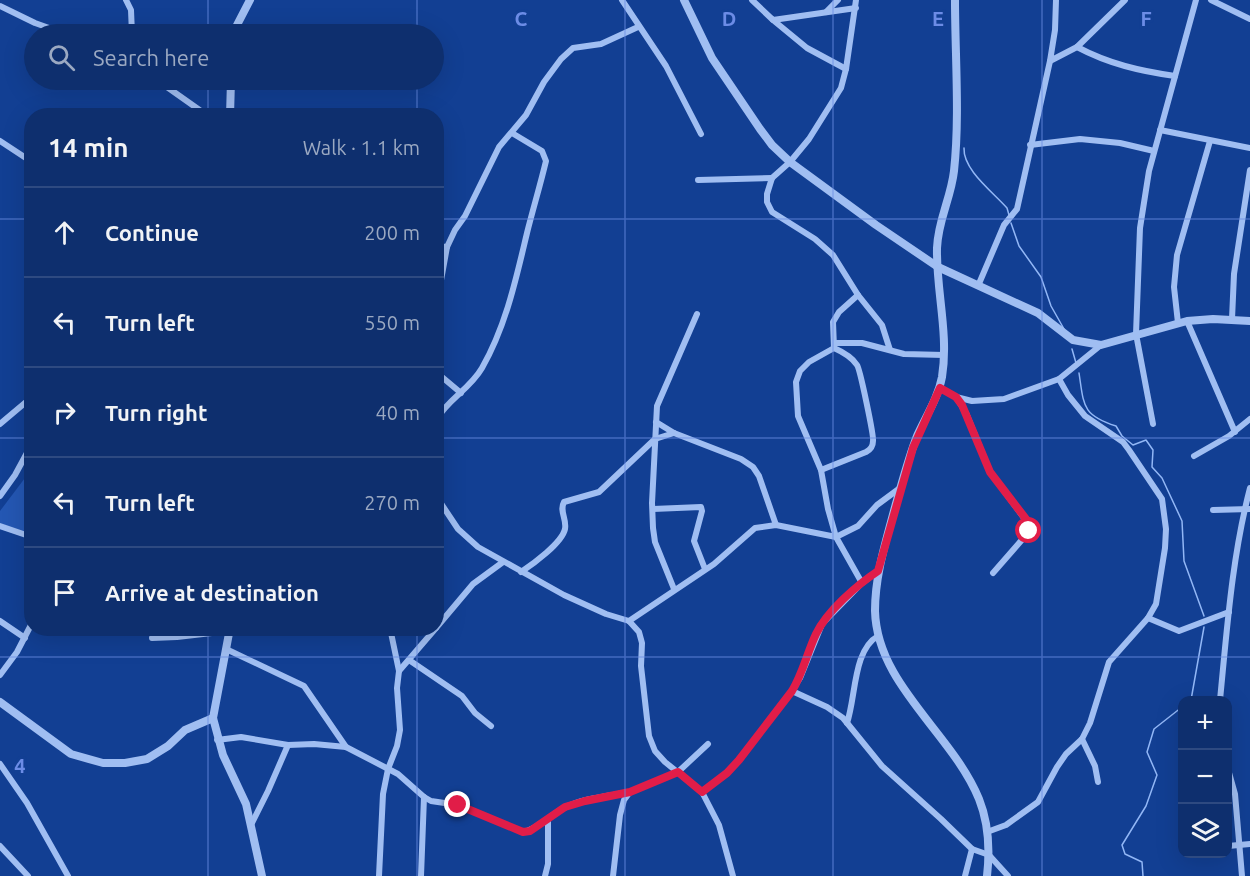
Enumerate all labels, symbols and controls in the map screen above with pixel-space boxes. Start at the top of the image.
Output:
text: C [515,7,528,30]
text: D [722,7,736,30]
text: E [932,7,944,30]
text: F [1140,7,1152,30]
search box [24,24,444,90]
icon: search [45,41,78,74]
text: Search here [93,45,209,70]
text: 14 min [48,133,128,162]
text: Walk · 1.1 km [303,136,420,159]
icon: ahead [48,216,81,249]
text: Continue [105,220,199,245]
text: 200 m [364,221,420,244]
icon: left [48,306,81,339]
text: Turn left [105,310,195,335]
text: 550 m [364,311,420,334]
icon: right [48,396,81,429]
text: Turn right [105,400,207,425]
text: 40 m [376,401,420,424]
icon: left [48,486,81,519]
text: Turn left [105,490,195,515]
text: 270 m [364,491,420,514]
route start [1015,517,1041,543]
icon: arrive [48,576,81,609]
text: Arrive at destination [105,580,319,605]
map controls [1178,696,1232,858]
button: + [1178,696,1232,750]
button: − [1178,750,1232,804]
text: 4 [14,754,26,777]
route end [444,791,470,817]
button: layers [1178,804,1232,858]

